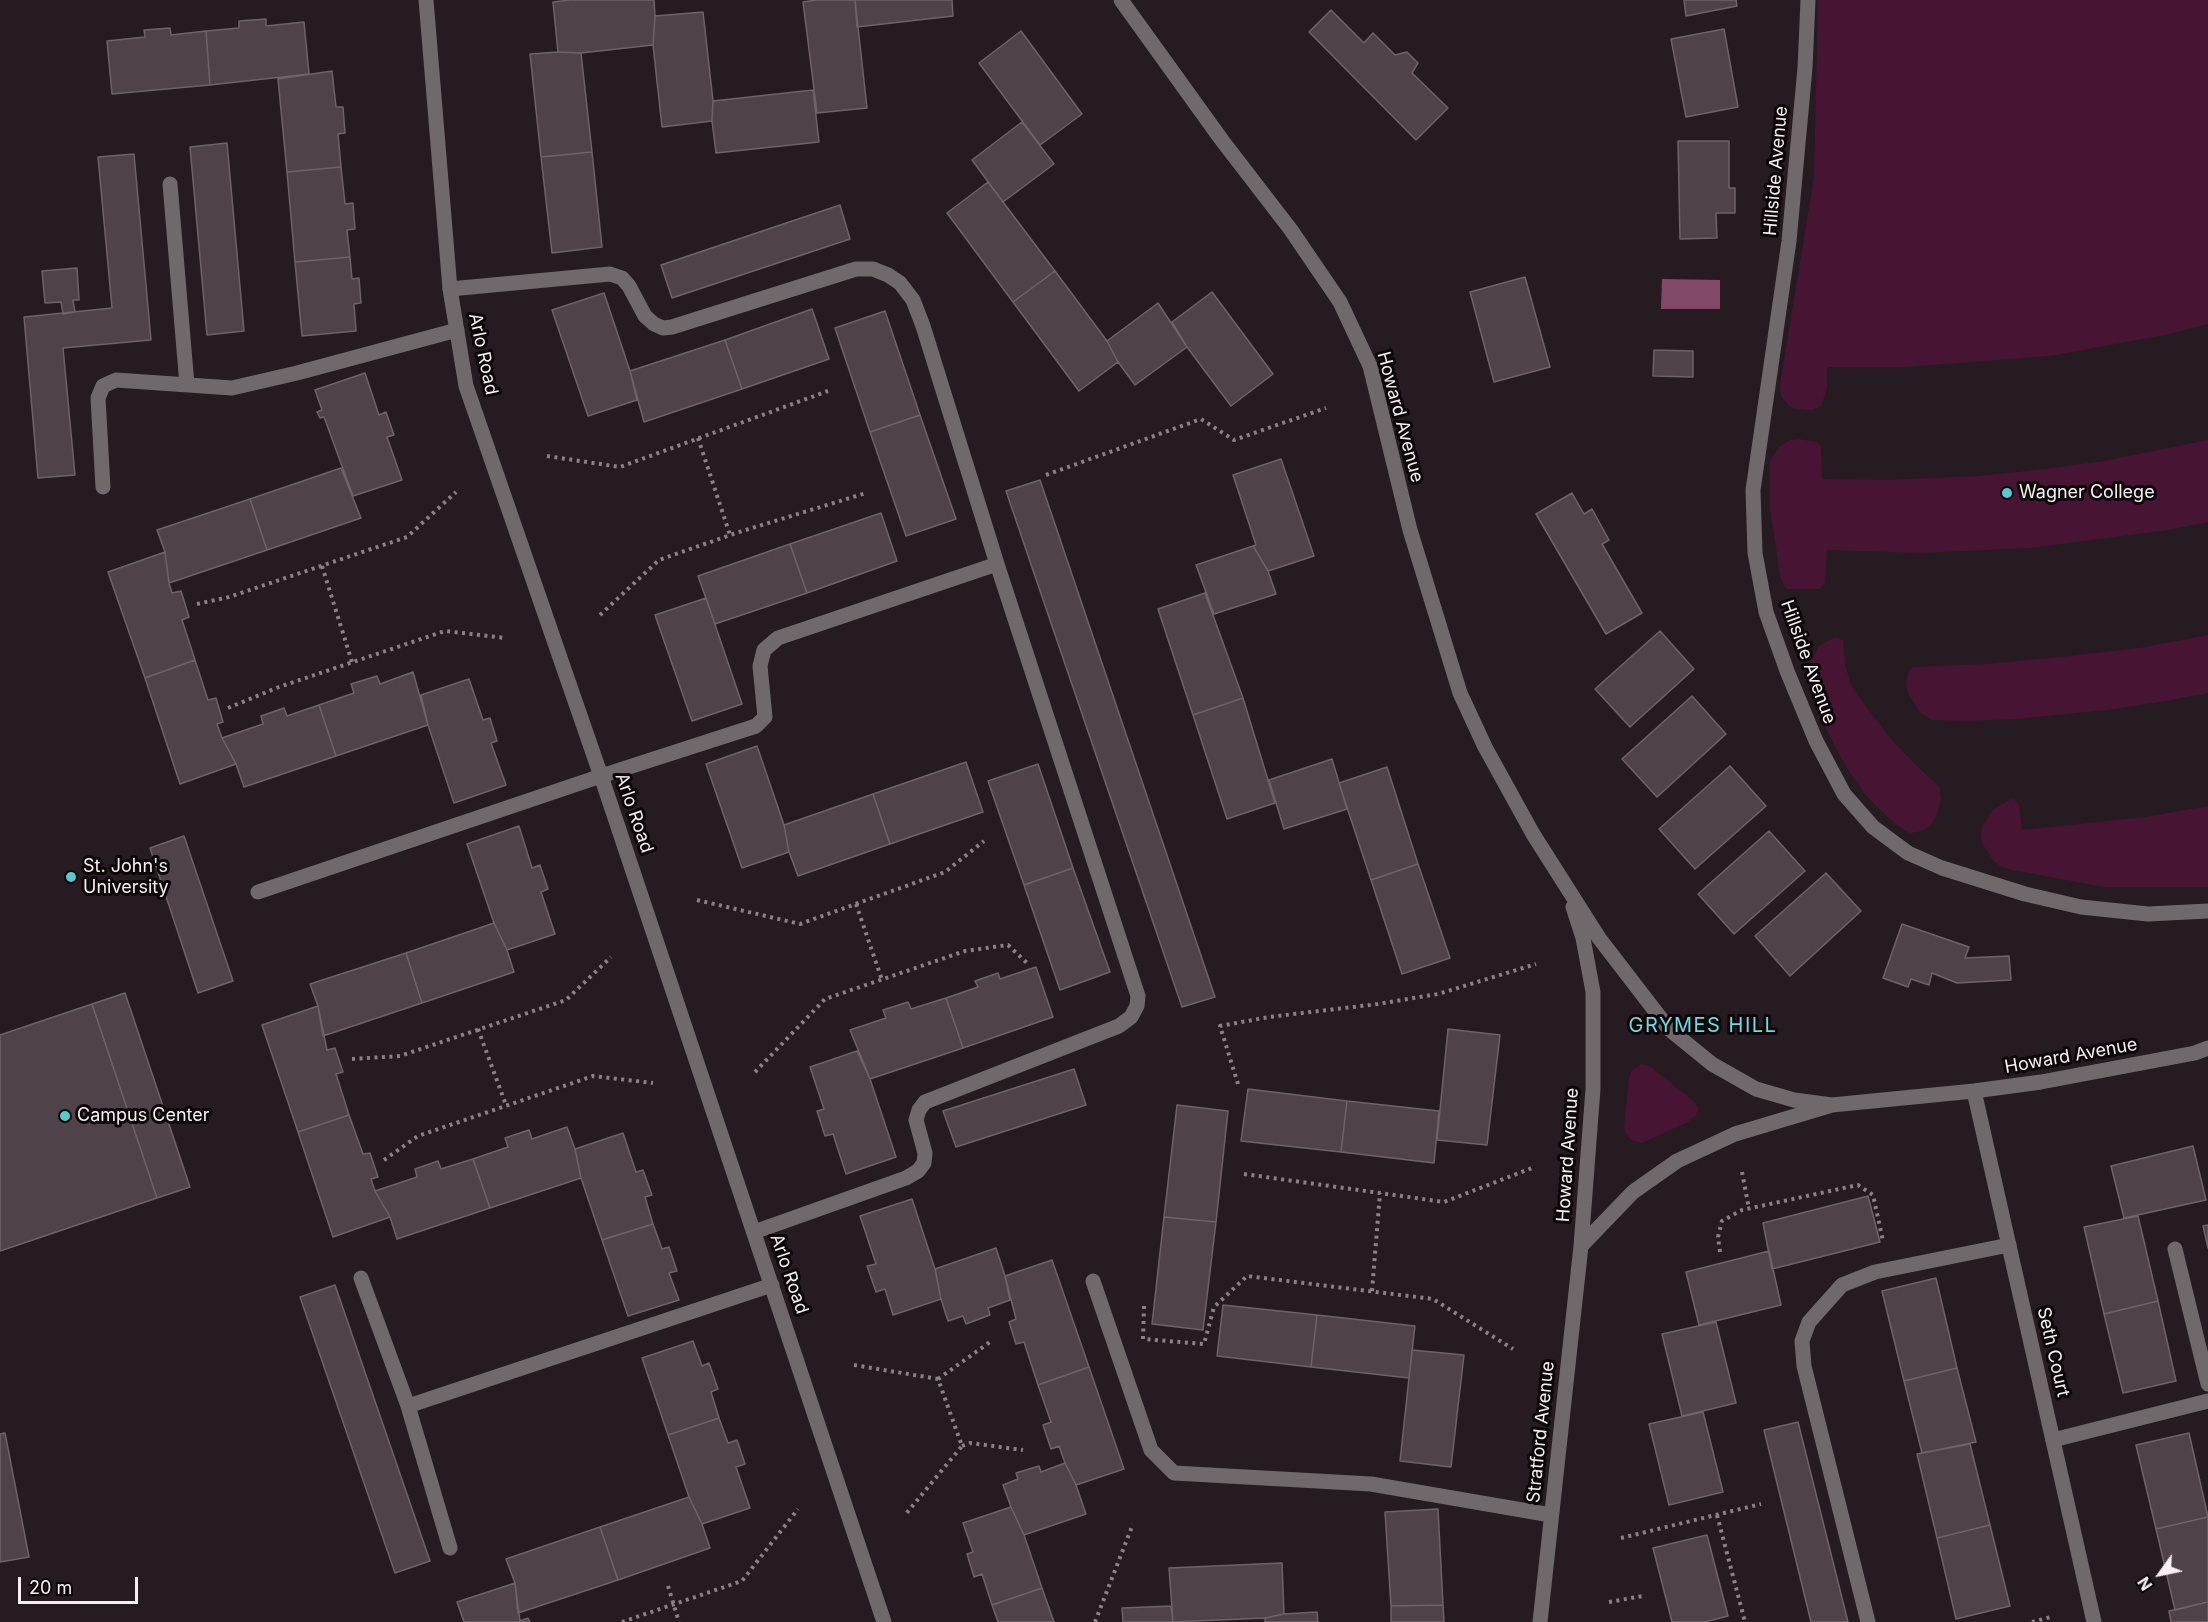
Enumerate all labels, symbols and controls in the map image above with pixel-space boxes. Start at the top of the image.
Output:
street label: Hillside Avenue [1760,105,1792,237]
street label: Arlo Road [464,311,502,397]
street label: Howard Avenue [1372,349,1428,485]
place label: Wagner College [2019,482,2155,504]
marker: Wagner College [2000,486,2014,500]
street label: Hillside Avenue [1776,597,1840,727]
street label: Arlo Road [610,770,658,856]
place label: St. John's University [83,856,169,898]
marker: St. John's University [64,870,78,884]
district label: GRYMES HILL [1629,1014,1777,1038]
street label: Howard Avenue [2003,1034,2139,1078]
street label: Howard Avenue [1553,1087,1583,1223]
place label: Campus Center [77,1105,210,1127]
marker: Campus Center [58,1109,72,1123]
street label: Arlo Road [765,1231,813,1317]
street label: Seth Court [2032,1305,2074,1399]
street label: Stratford Avenue [1523,1360,1559,1504]
north arrow [2130,1544,2190,1604]
scale bar [21,1565,141,1603]
text: N [2133,1573,2157,1594]
text: 20 m [29,1577,72,1598]

